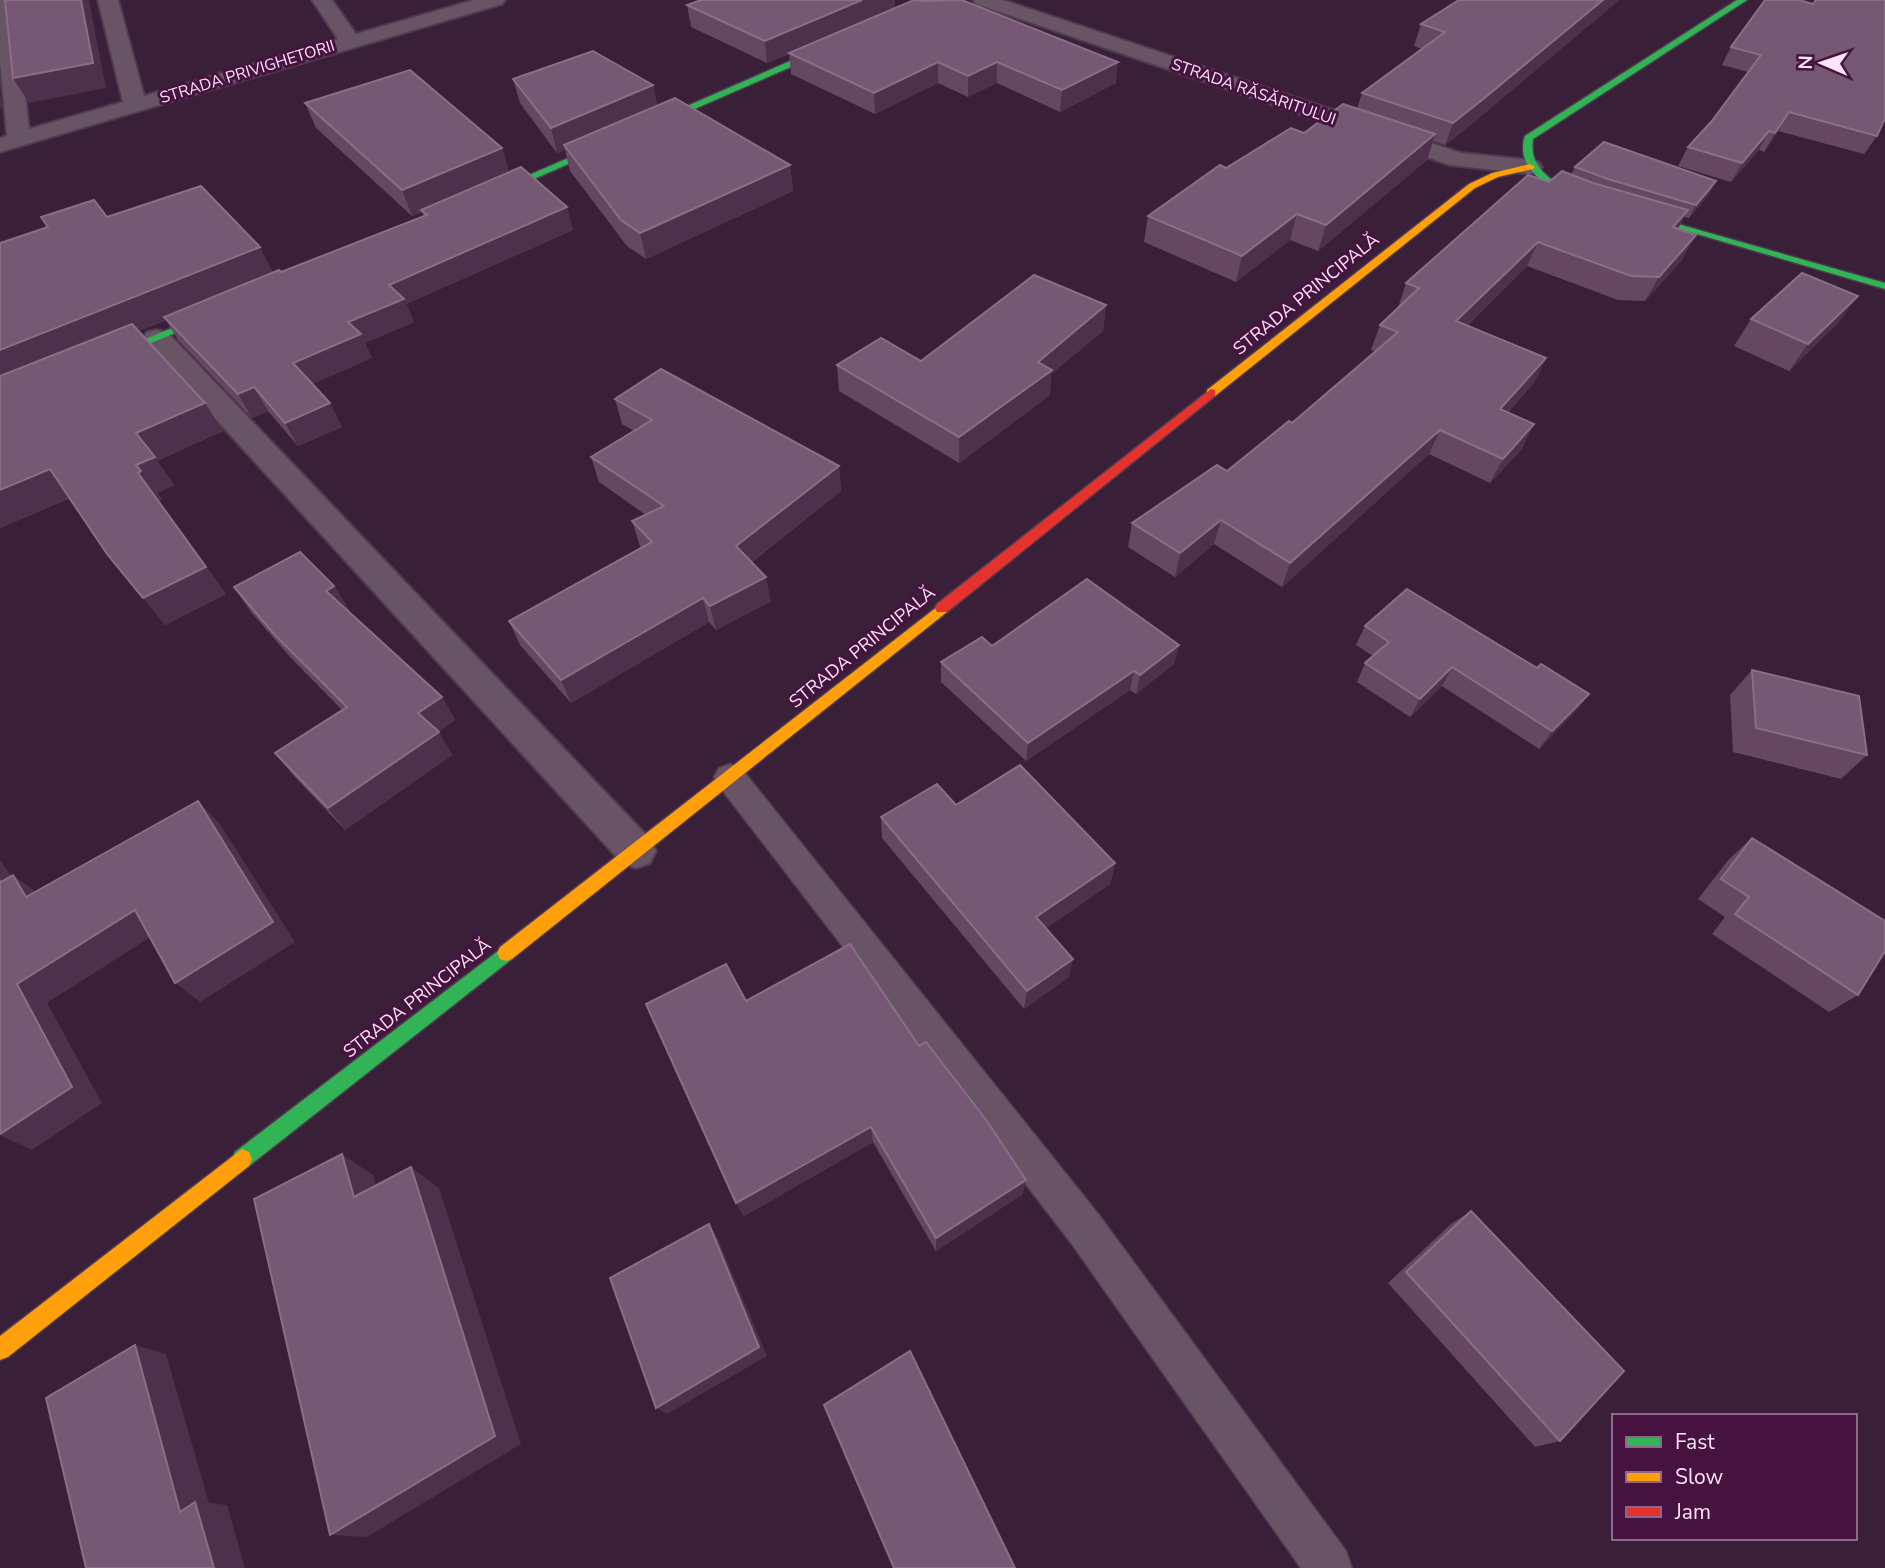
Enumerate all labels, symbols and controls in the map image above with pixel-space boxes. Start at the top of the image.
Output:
north arrow [1787,28,1857,98]
street label: STRADA PRIVIGHETORII [157,35,338,109]
street label: STRADA RĂSĂRITULUI [1169,53,1339,130]
text: N [1793,55,1819,70]
street label: STRADA PRINCIPALĂ [1228,228,1384,360]
street label: STRADA PRINCIPALĂ [784,581,940,713]
street label: STRADA PRINCIPALĂ [338,933,496,1063]
legend [1612,1414,1857,1540]
text: Fast [1675,1428,1715,1456]
text: Slow [1675,1463,1724,1491]
text: Jam [1674,1498,1711,1526]

